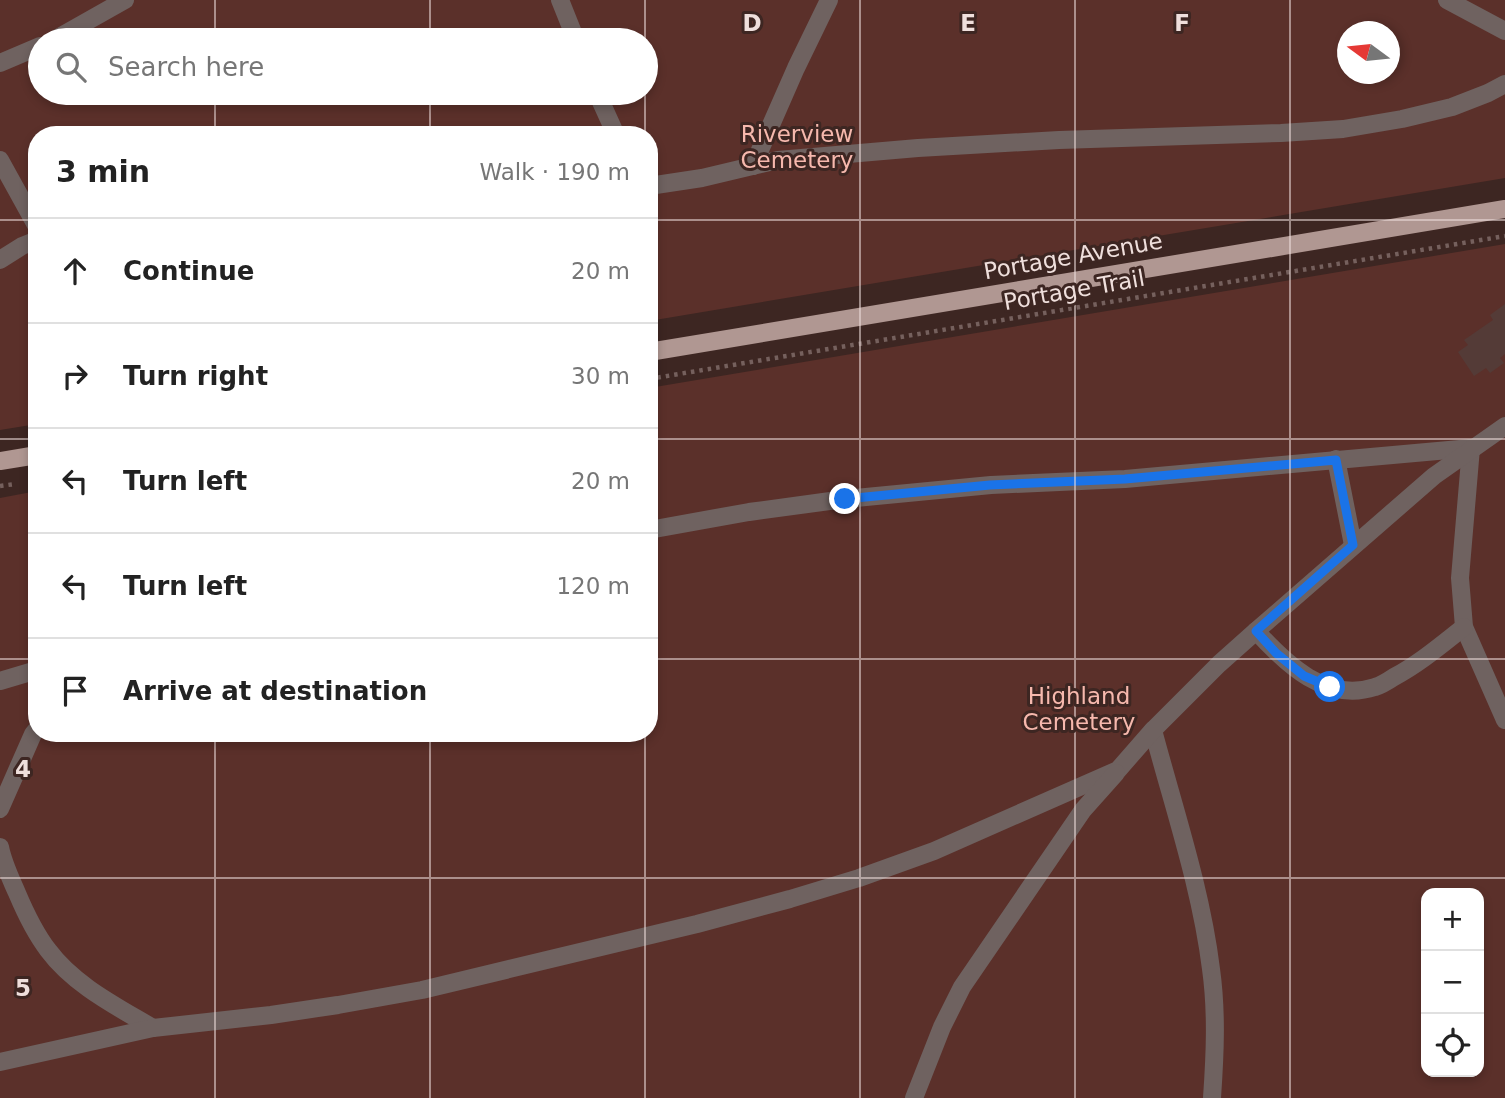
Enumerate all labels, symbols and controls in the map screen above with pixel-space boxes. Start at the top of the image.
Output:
text: D [742,10,762,36]
text: E [960,10,976,36]
text: F [1174,10,1190,36]
north arrow [1337,21,1400,84]
search box [28,28,658,105]
icon: search [52,48,90,86]
text: Search here [108,52,264,82]
park label: Riverview Cemetery [740,121,854,173]
text: 3 min [56,154,150,189]
text: Walk · 190 m [479,159,630,185]
street label: Portage Avenue [982,227,1164,285]
icon: ahead [56,252,94,290]
text: Continue [123,256,254,286]
text: 20 m [571,258,630,284]
street label: Portage Trail [1001,265,1147,315]
icon: right [56,357,94,395]
text: Turn right [123,361,268,391]
text: 30 m [571,363,630,389]
icon: left [56,462,94,500]
text: Turn left [123,466,247,496]
text: 20 m [571,468,630,494]
route end [829,483,860,514]
icon: left [56,567,94,605]
text: Turn left [123,571,247,601]
text: 120 m [556,573,630,599]
route start [1314,671,1345,702]
icon: arrive [56,672,94,710]
text: Arrive at destination [123,676,427,706]
park label: Highland Cemetery [1022,683,1136,735]
text: 4 [15,756,31,782]
map controls [1421,888,1484,1077]
button: + [1421,888,1484,951]
button: − [1421,951,1484,1014]
text: 5 [15,975,31,1001]
button: locate [1421,1014,1484,1077]

